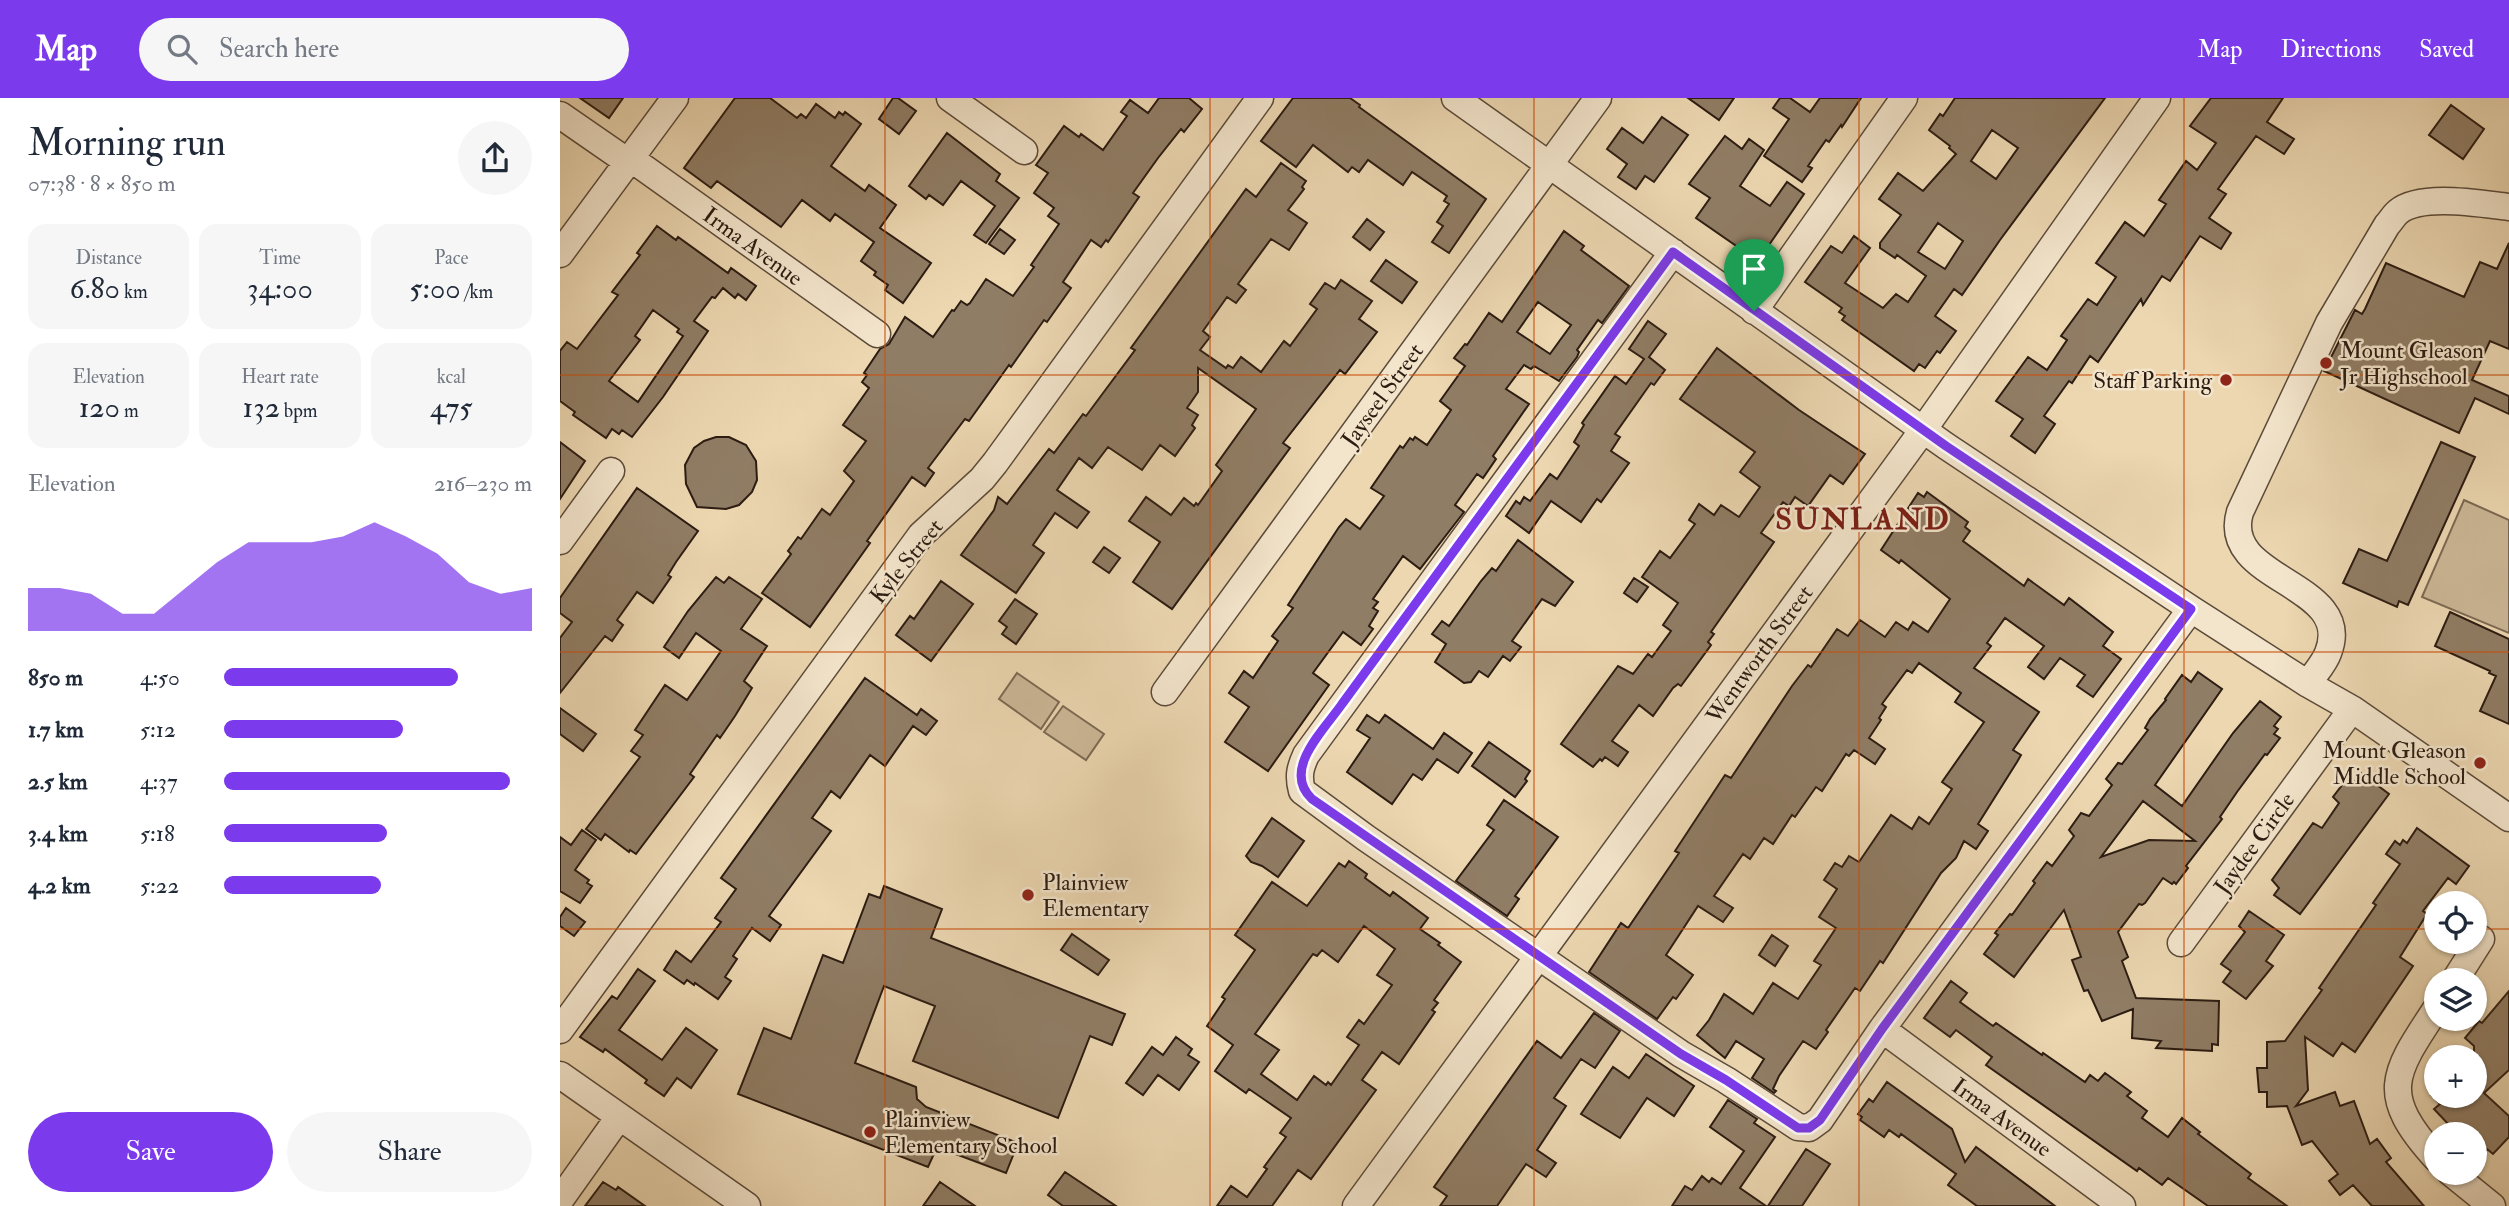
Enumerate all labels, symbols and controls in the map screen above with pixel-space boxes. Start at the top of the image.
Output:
search box [139,18,629,81]
text: Map [35,29,97,70]
icon: search [163,30,201,68]
text: Search here [219,33,339,65]
text: Map [2197,34,2242,65]
text: Directions [2280,34,2381,65]
text: Saved [2419,34,2474,65]
text: Morning run [28,119,226,167]
button: share [458,121,532,195]
text: 07:38 · 8 × 850 m [28,169,176,198]
street label: Irma Avenue [697,200,809,293]
pin [1724,239,1784,311]
text: Distance [75,246,142,270]
text: Time [259,246,301,270]
text: Pace [434,246,468,270]
icon: arrive [1735,250,1773,288]
text: 6.80 [70,270,120,307]
text: 34:00 [247,270,313,307]
text: 5:00 [409,270,461,307]
text: km [120,280,148,304]
text: /km [461,280,493,304]
place label: Mount Gleason Jr Highschool [2339,336,2484,391]
street label: Jayseel Street [1334,338,1430,454]
marker: Mount Gleason Jr Highschool [2318,355,2334,371]
text: Elevation [72,365,145,389]
text: Heart rate [241,365,319,389]
text: kcal [437,365,466,389]
place label: Staff Parking [2093,366,2213,395]
marker: Staff Parking [2218,372,2234,388]
text: 120 [79,389,120,426]
text: 132 [242,389,280,426]
text: 475 [430,389,473,426]
text: m [120,399,139,423]
text: bpm [280,399,318,423]
text: Elevation [28,469,116,498]
text: 216–230 m [434,469,532,498]
district label: SUNLAND [1775,501,1951,538]
street label: Kyle Street [863,513,949,610]
street label: Wentworth Street [1699,580,1819,730]
text: 850 m [28,663,83,692]
text: 4:50 [140,663,180,692]
text: 1.7 km [28,715,84,744]
text: 5:12 [140,715,176,744]
place label: Mount Gleason Middle School [2322,736,2466,791]
marker: Mount Gleason Middle School [2472,755,2488,771]
text: 2.5 km [28,767,88,796]
text: 4:37 [140,767,177,796]
street label: Jaydee Circle [2207,786,2301,901]
text: 3.4 km [28,819,88,848]
text: 5:18 [140,819,175,848]
place label: Plainview Elementary [1042,868,1150,923]
text: 4.2 km [28,871,91,900]
text: 5:22 [140,871,179,900]
marker: Plainview Elementary [1020,887,1036,903]
map controls [2424,891,2487,1185]
button: locate [2424,891,2487,954]
button: layers [2424,968,2487,1031]
button: + [2424,1045,2487,1108]
street label: Irma Avenue [1946,1071,2058,1164]
place label: Plainview Elementary School [884,1105,1058,1160]
button: Save [28,1112,273,1192]
button: Share [287,1112,532,1192]
button: − [2424,1122,2487,1185]
marker: Plainview Elementary School [862,1124,878,1140]

